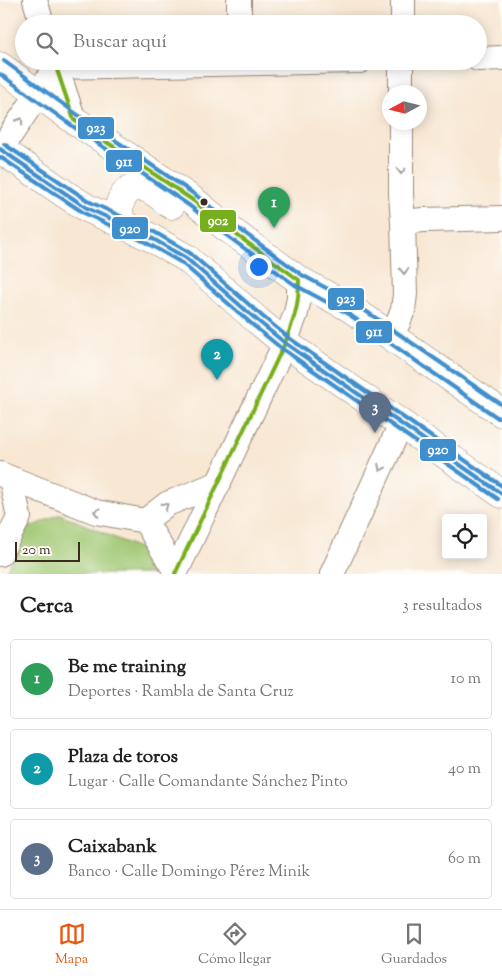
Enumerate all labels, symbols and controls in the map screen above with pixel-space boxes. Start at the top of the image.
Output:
search box [15,15,487,70]
icon: search [33,29,61,57]
text: Buscar aquí [73,29,167,56]
north arrow [382,85,427,130]
line badge: 923 [77,116,115,140]
one-way arrow [13,117,23,126]
text: 923 [86,119,106,139]
line badge: 911 [105,149,143,173]
text: 911 [116,153,132,173]
one-way arrow [396,168,406,175]
pin: 1 [258,187,290,228]
unlabelled marker [199,197,209,207]
line badge: 902 [199,209,237,233]
text: 902 [208,212,229,232]
line badge: 920 [111,216,149,240]
text: 920 [120,220,141,240]
your location [246,254,272,280]
one-way arrow [399,267,410,275]
line badge: 923 [327,287,365,311]
text: 923 [336,290,356,310]
line badge: 911 [355,320,393,344]
text: 911 [366,323,382,343]
pin: 2 [201,339,233,380]
pin: 3 [359,392,391,433]
line badge: 920 [419,438,457,462]
text: 920 [428,441,449,461]
one-way arrow [377,463,387,472]
one-way arrow [159,503,168,512]
one-way arrow [93,507,102,518]
map controls [442,514,487,559]
button: locate [442,514,487,559]
scale bar [15,539,80,562]
text: 20 m [22,541,51,561]
text: Cerca [20,592,73,622]
text: 3 resultados [402,595,482,618]
text: Be me training [68,654,186,681]
text: 1 [34,668,40,691]
text: 10 m [451,668,481,691]
text: Deportes · Rambla de Santa Cruz [68,681,294,704]
text: Plaza de toros [68,744,178,771]
text: 2 [33,758,41,781]
text: 40 m [448,758,481,781]
text: Lugar · Calle Comandante Sánchez Pinto [68,771,348,794]
text: Caixabank [68,834,157,861]
text: 3 [34,848,40,871]
text: 60 m [448,848,481,871]
text: Banco · Calle Domingo Pérez Minik [68,861,310,884]
tab: Mapa [55,920,88,970]
tab: Cómo llegar [198,920,271,970]
tab: Guardados [381,920,447,970]

